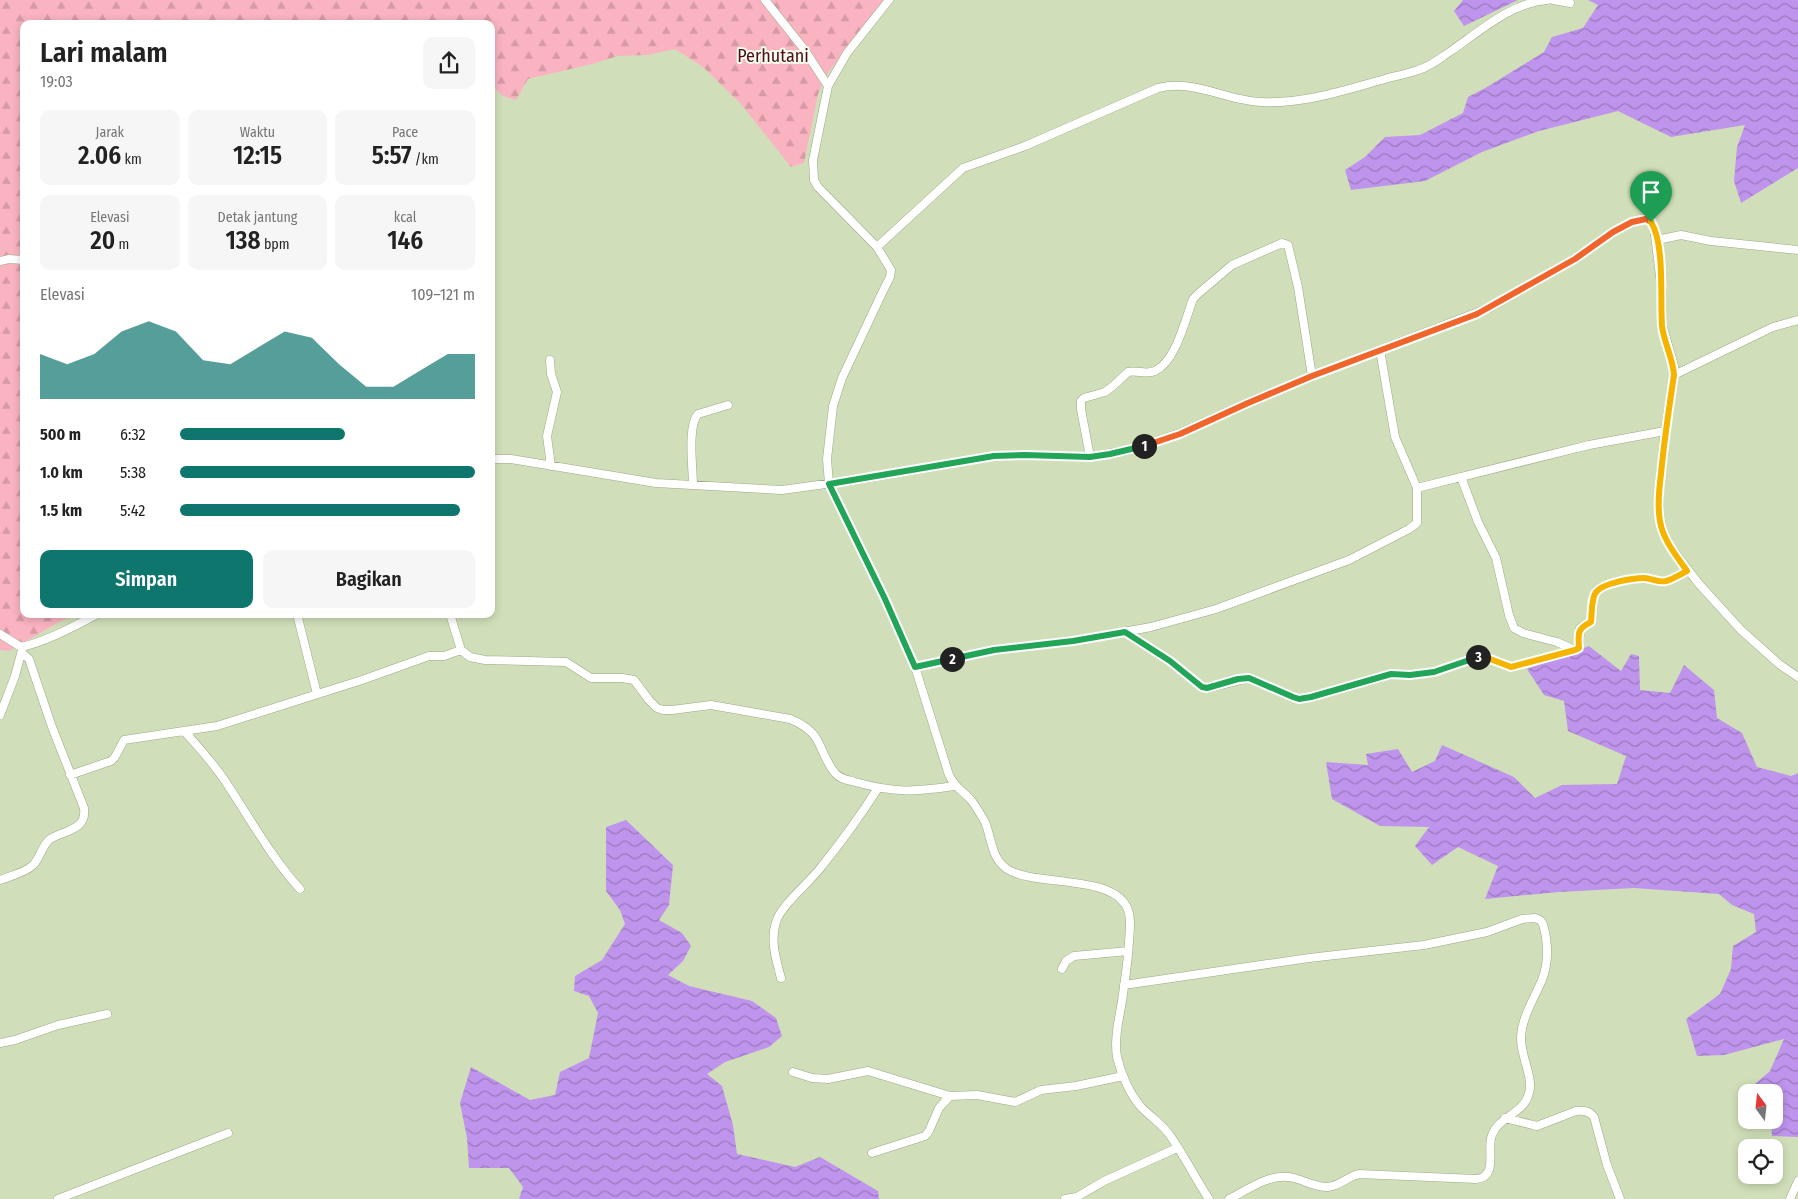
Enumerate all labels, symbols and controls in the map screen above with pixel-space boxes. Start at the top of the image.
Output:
text: Lari malam [40,36,168,69]
button: share [423,37,475,89]
park label: Perhutani [737,45,809,67]
text: 19:03 [40,72,73,91]
text: Jarak [96,124,124,141]
text: Waktu [240,124,275,141]
text: Pace [392,124,418,141]
text: 2.06 [78,141,121,171]
text: 12:15 [233,141,282,171]
text: 5:57 [372,141,412,171]
text: km [121,151,142,168]
text: /km [412,151,439,168]
pin [1630,171,1672,222]
icon: arrive [1637,178,1665,206]
text: Elevasi [90,209,129,226]
text: Detak jantung [218,209,297,226]
text: kcal [394,209,417,226]
text: 20 [90,226,115,256]
text: 138 [225,226,261,256]
text: 146 [387,226,423,256]
text: m [115,236,129,253]
text: bpm [261,236,290,253]
text: Elevasi [40,285,85,304]
text: 109–121 m [411,285,475,304]
text: 500 m [40,425,81,444]
text: 6:32 [120,425,146,444]
pin: 1 [1132,434,1156,458]
text: 1 [1142,438,1147,455]
text: 1.0 km [40,463,83,482]
text: 5:38 [120,463,146,482]
text: 1.5 km [40,501,82,520]
text: 5:42 [120,501,145,520]
button: Simpan [40,550,253,608]
button: Bagikan [263,550,475,608]
pin: 3 [1466,644,1490,670]
pin: 2 [940,646,964,672]
text: 3 [1475,649,1482,666]
text: 2 [949,651,956,668]
north arrow [1738,1084,1782,1129]
map controls [1738,1084,1783,1184]
button: locate [1738,1139,1783,1184]

